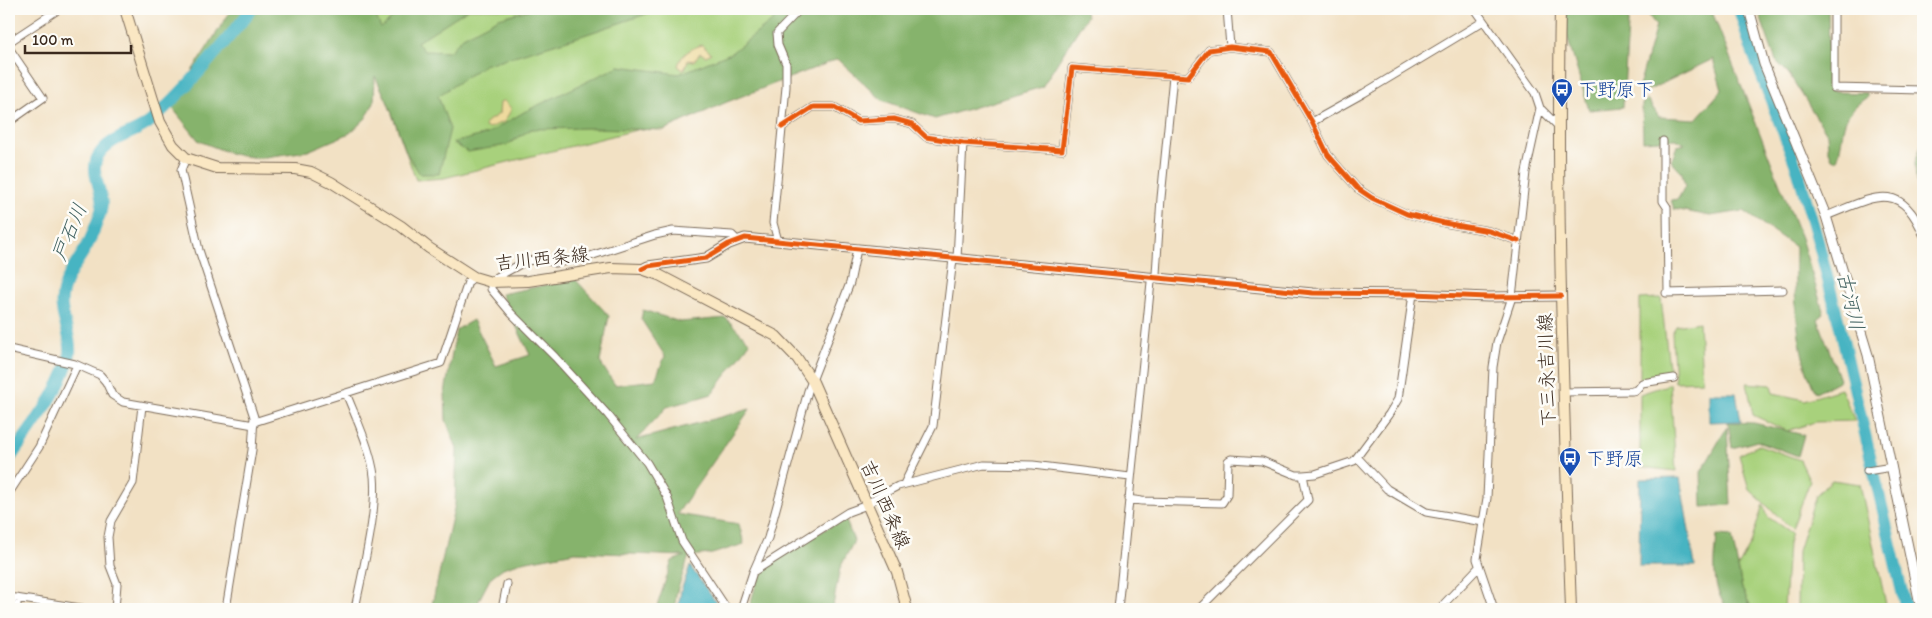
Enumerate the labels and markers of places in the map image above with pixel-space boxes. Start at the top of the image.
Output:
bus stop icon: 下野原下 [1550,77,1574,108]
place label: 下野原下 [1578,78,1654,101]
bus stop icon: 下野原 [1558,446,1582,477]
place label: 下野原 [1586,447,1643,470]

